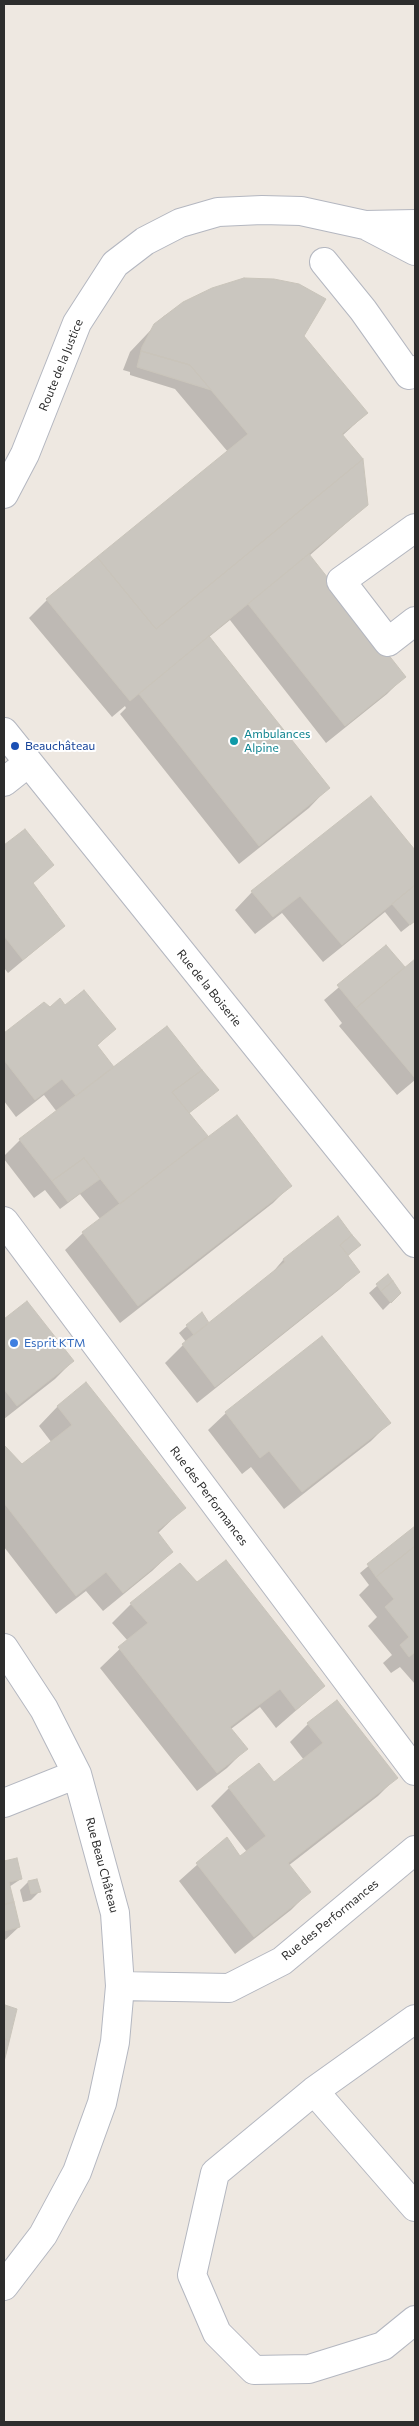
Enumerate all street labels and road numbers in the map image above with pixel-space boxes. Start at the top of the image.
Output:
street label: Route de la Justice [36,317,86,413]
street label: Rue de la Boiserie [174,947,244,1029]
street label: Rue des Performances [167,1444,251,1548]
street label: Rue Beau Château [82,1816,122,1914]
street label: Rue des Performances [279,1876,381,1964]

